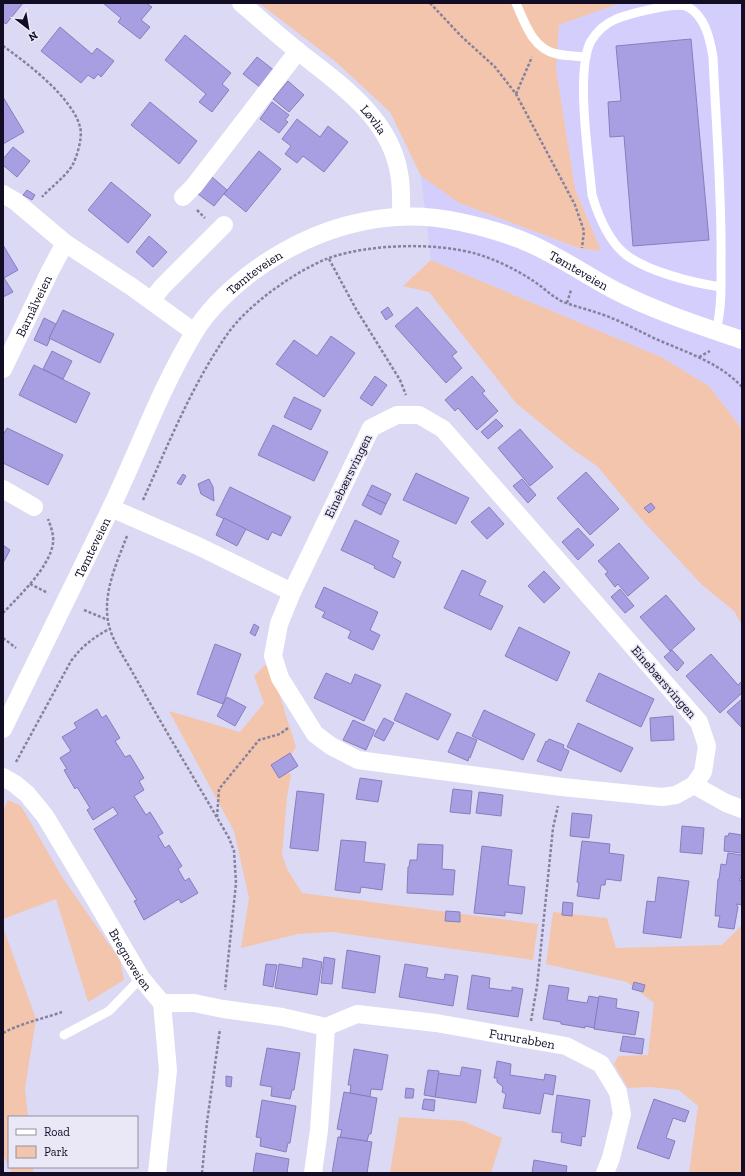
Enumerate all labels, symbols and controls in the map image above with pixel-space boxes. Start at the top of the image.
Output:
north arrow [8,8,48,48]
text: N [25,28,40,44]
street label: Løvlia [358,101,391,137]
street label: Tømteveien [223,246,285,298]
street label: Tømteveien [547,247,612,293]
street label: Barnålveien [12,272,55,339]
street label: Einebærsvingen [321,431,375,520]
street label: Tømteveien [71,514,113,580]
street label: Einebærsvingen [628,643,700,722]
street label: Bregneveien [106,926,156,994]
street label: Fururabben [488,1025,557,1052]
legend [8,1116,138,1168]
text: Road [44,1125,70,1139]
text: Park [44,1145,69,1159]

